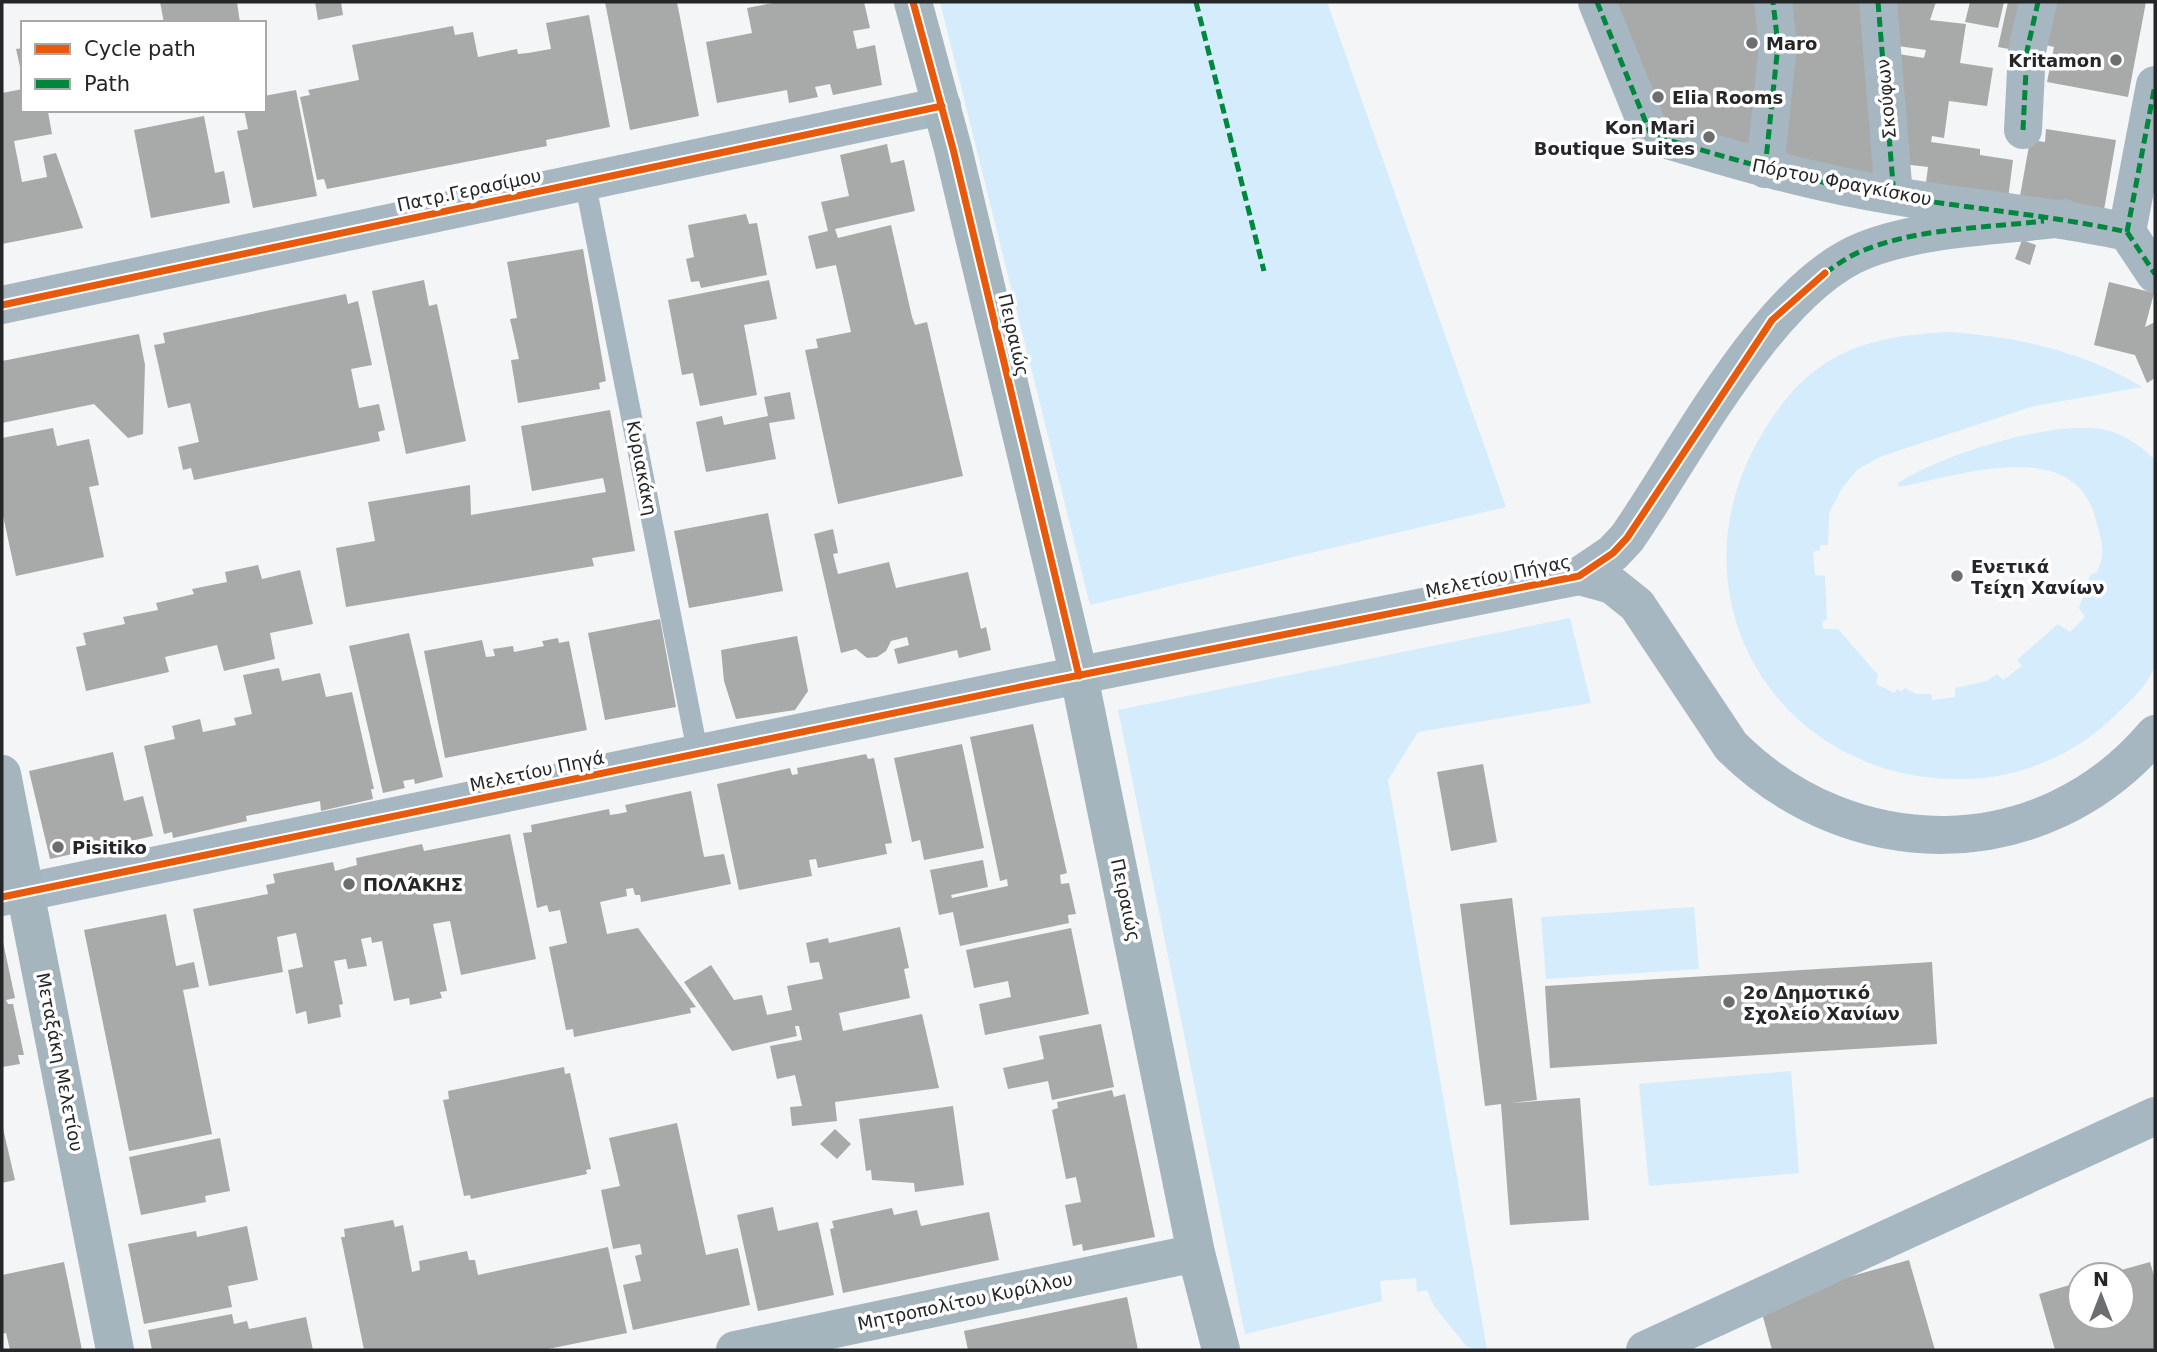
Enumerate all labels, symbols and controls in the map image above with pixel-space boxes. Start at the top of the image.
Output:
legend [21,21,266,112]
place label: Maro [1766,33,1817,54]
marker: Maro [1744,35,1760,51]
text: Cycle path [84,37,196,61]
place label: Kritamon [2008,50,2102,71]
marker: Kritamon [2108,52,2124,68]
street label: Σκούφων [1872,58,1900,140]
text: Path [84,72,130,96]
place label: Elia Rooms [1672,87,1783,108]
marker: Elia Rooms [1650,89,1666,105]
place label: Kon Mari Boutique Suites [1534,117,1695,159]
marker: Kon Mari Boutique Suites [1701,129,1717,145]
street label: Πόρτου Φραγκίσκου [1751,154,1933,210]
street label: Πατρ.Γερασίμου [395,164,543,216]
street label: Πειραιώς [994,292,1034,378]
street label: Κυριακάκη [623,419,661,517]
street label: Μελετίου Πήγας [1424,550,1572,602]
place label: Ενετικά Τείχη Χανίων [1971,556,2104,598]
marker: Ενετικά Τείχη Χανίων [1949,568,1965,584]
street label: Μελετίου Πηγά [468,746,606,796]
place label: Pisitiko [72,837,147,858]
marker: Pisitiko [50,839,66,855]
street label: Πειραιώς [1107,857,1145,943]
place label: ΠΟΛΆΚΗΣ [363,874,463,895]
marker: ΠΟΛΆΚΗΣ [341,876,357,892]
street label: Μεταξάκη Μελετίου [32,971,88,1153]
place label: 2ο Δημοτικό Σχολείο Χανίων [1743,982,1900,1024]
marker: 2ο Δημοτικό Σχολείο Χανίων [1721,994,1737,1010]
north arrow [2066,1261,2136,1331]
street label: Μητροπολίτου Κυρίλλου [856,1268,1074,1334]
text: N [2093,1268,2109,1290]

